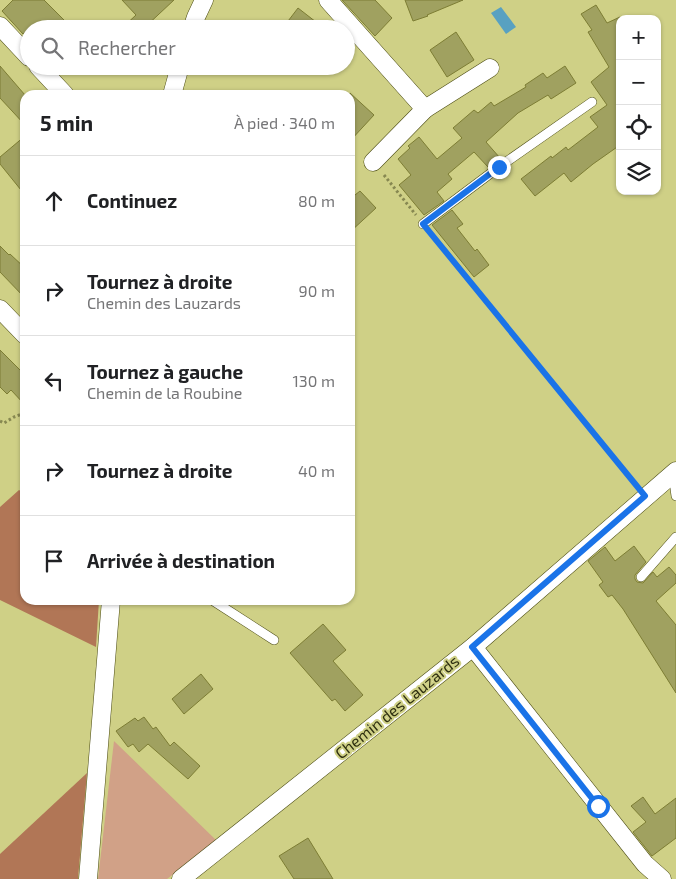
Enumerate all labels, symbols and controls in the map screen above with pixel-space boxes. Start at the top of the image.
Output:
map controls [616,15,661,195]
button: + [616,15,661,60]
search box [20,20,355,75]
icon: search [38,34,66,62]
text: Rechercher [78,36,176,59]
button: − [616,60,661,105]
button: locate [616,105,661,150]
text: 5 min [40,110,93,135]
text: À pied · 340 m [234,113,335,132]
button: layers [616,150,661,195]
route end [488,156,511,179]
icon: ahead [40,187,68,215]
text: Continuez [87,189,177,212]
text: 80 m [298,191,335,210]
text: Tournez à droite [87,270,233,293]
icon: right [40,277,68,305]
text: 90 m [299,281,335,300]
text: Chemin des Lauzards [87,293,241,312]
text: Tournez à gauche [87,360,243,383]
icon: left [40,367,68,395]
text: 130 m [293,371,335,390]
text: Chemin de la Roubine [87,383,242,402]
icon: right [40,457,68,485]
text: Tournez à droite [87,459,233,482]
text: 40 m [298,461,335,480]
icon: arrive [40,547,68,575]
text: Arrivée à destination [87,549,275,572]
street label: Chemin des Lauzards [331,651,462,762]
route start [587,795,610,818]

